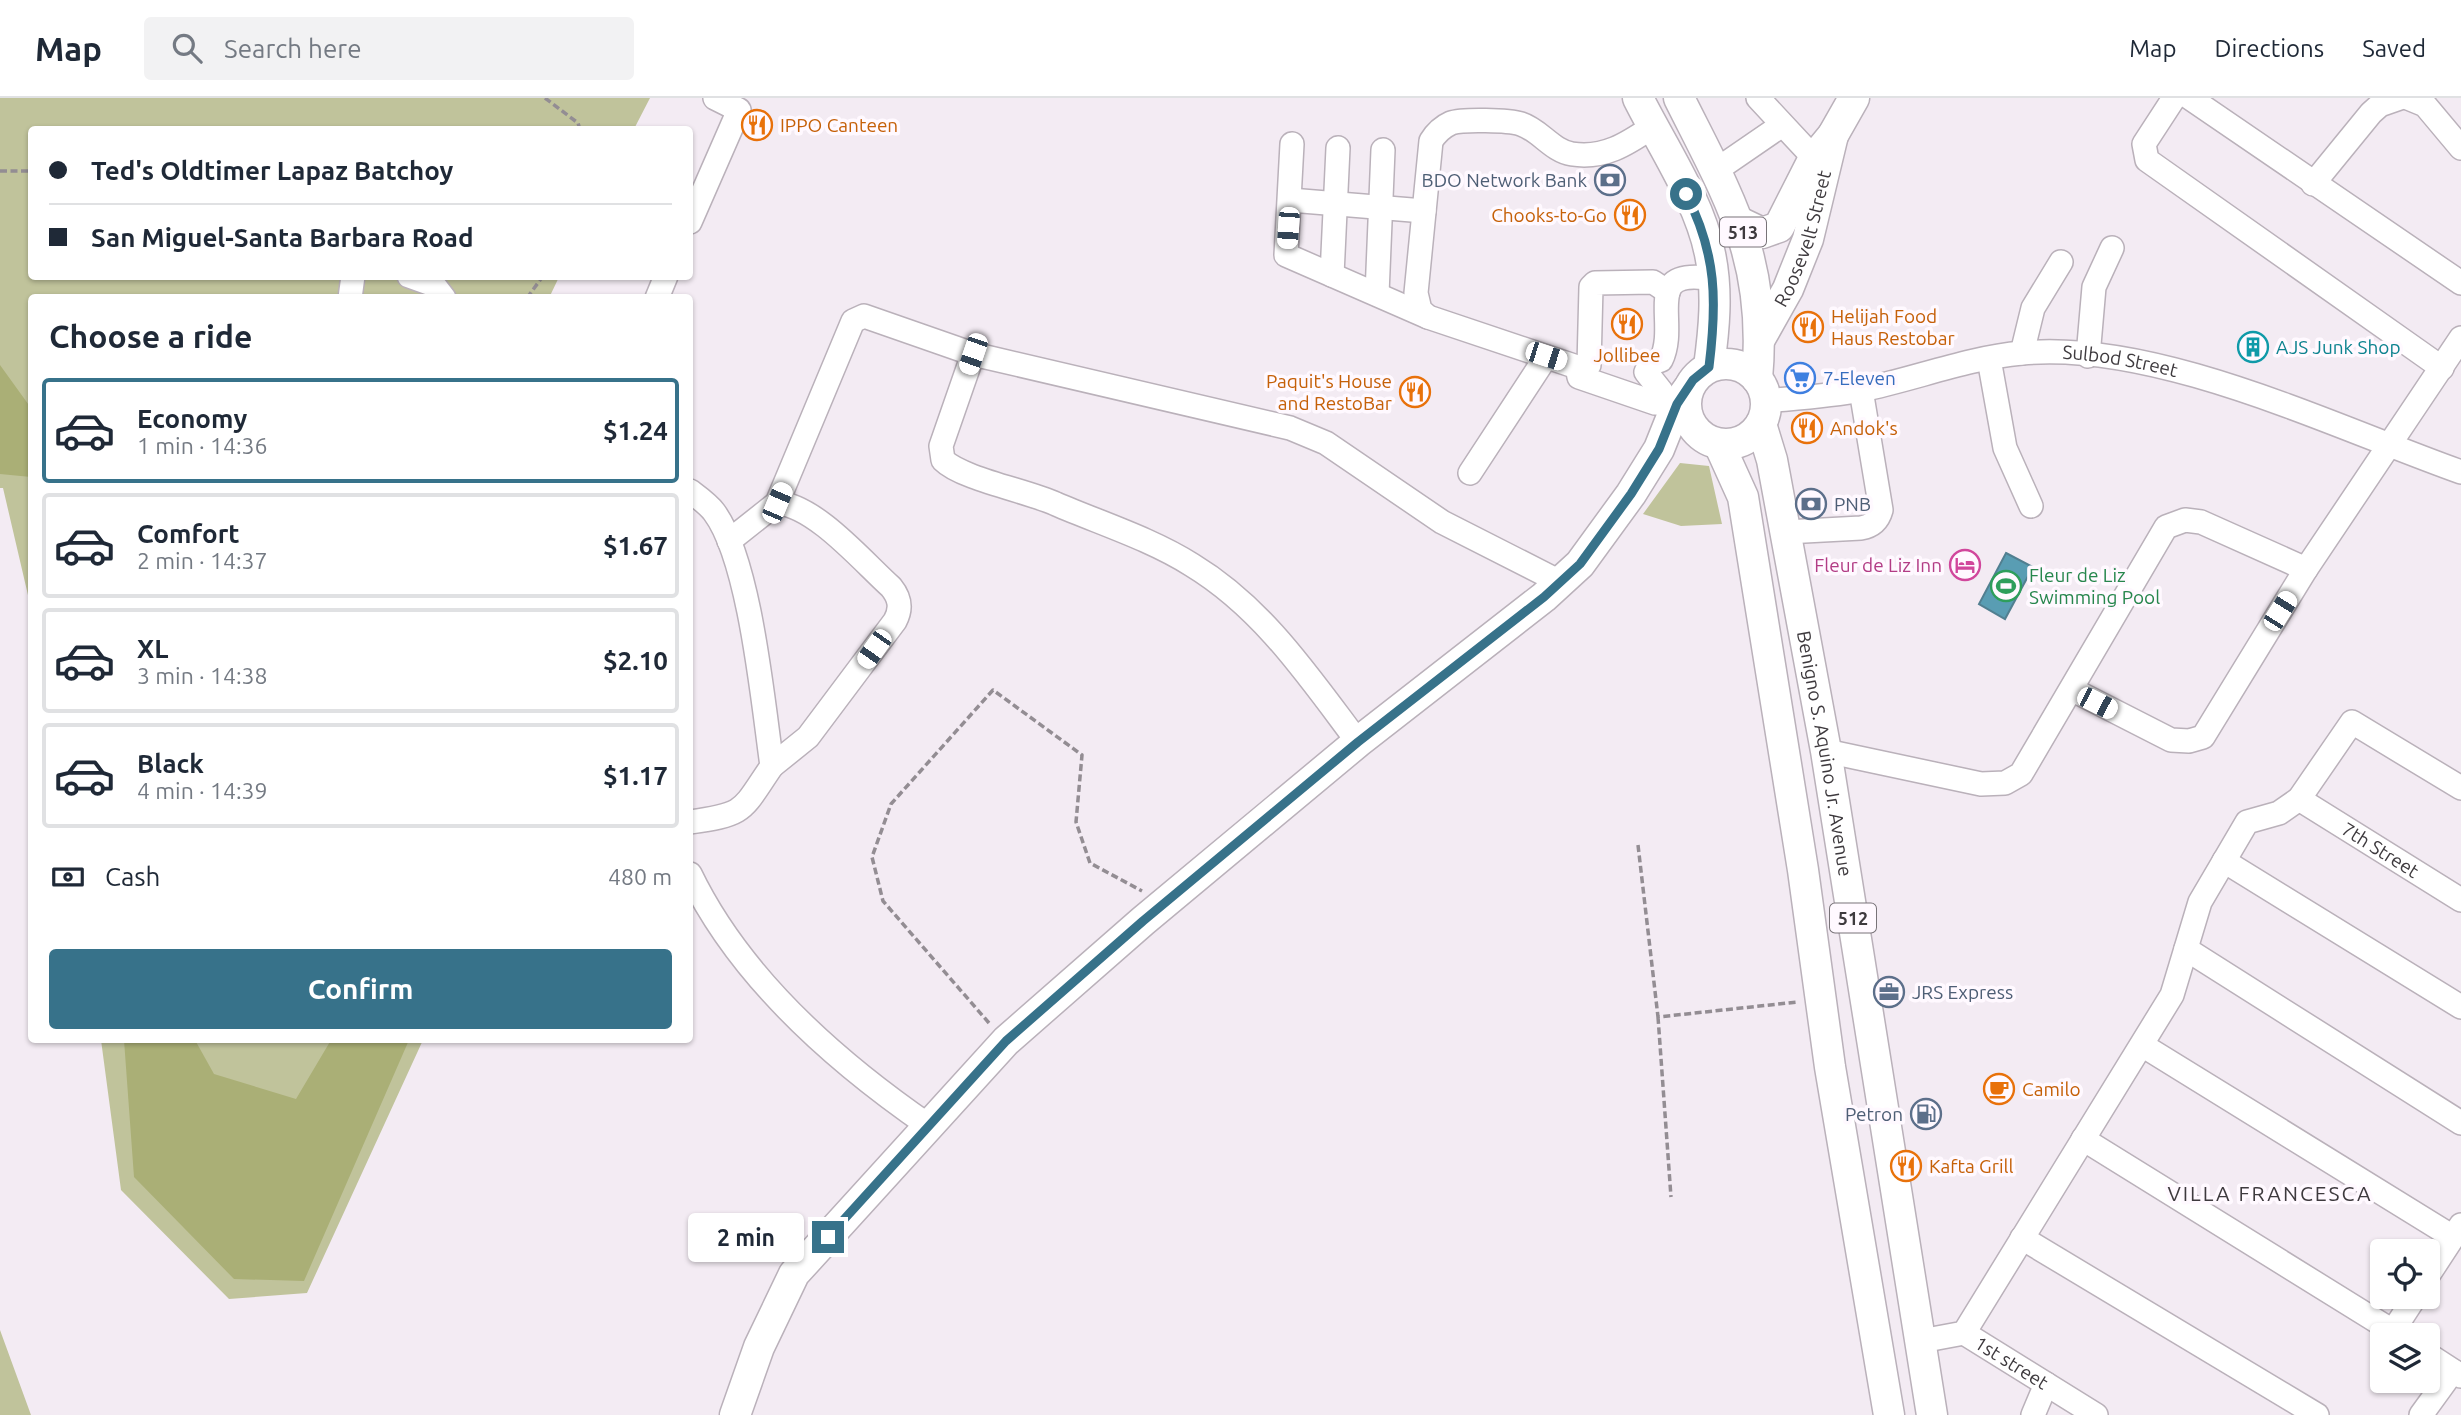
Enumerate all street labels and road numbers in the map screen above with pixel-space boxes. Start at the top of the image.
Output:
street label: Roosevelt Street [1769,168,1835,310]
road number: 513 [1720,217,1766,246]
street label: Sulbod Street [2062,341,2181,381]
street label: Benigno S. Aquino Jr. Avenue [1793,629,1857,878]
street label: 7th Street [2338,818,2423,882]
road number: 512 [1830,904,1876,932]
street label: 1st street [1971,1332,2053,1394]

